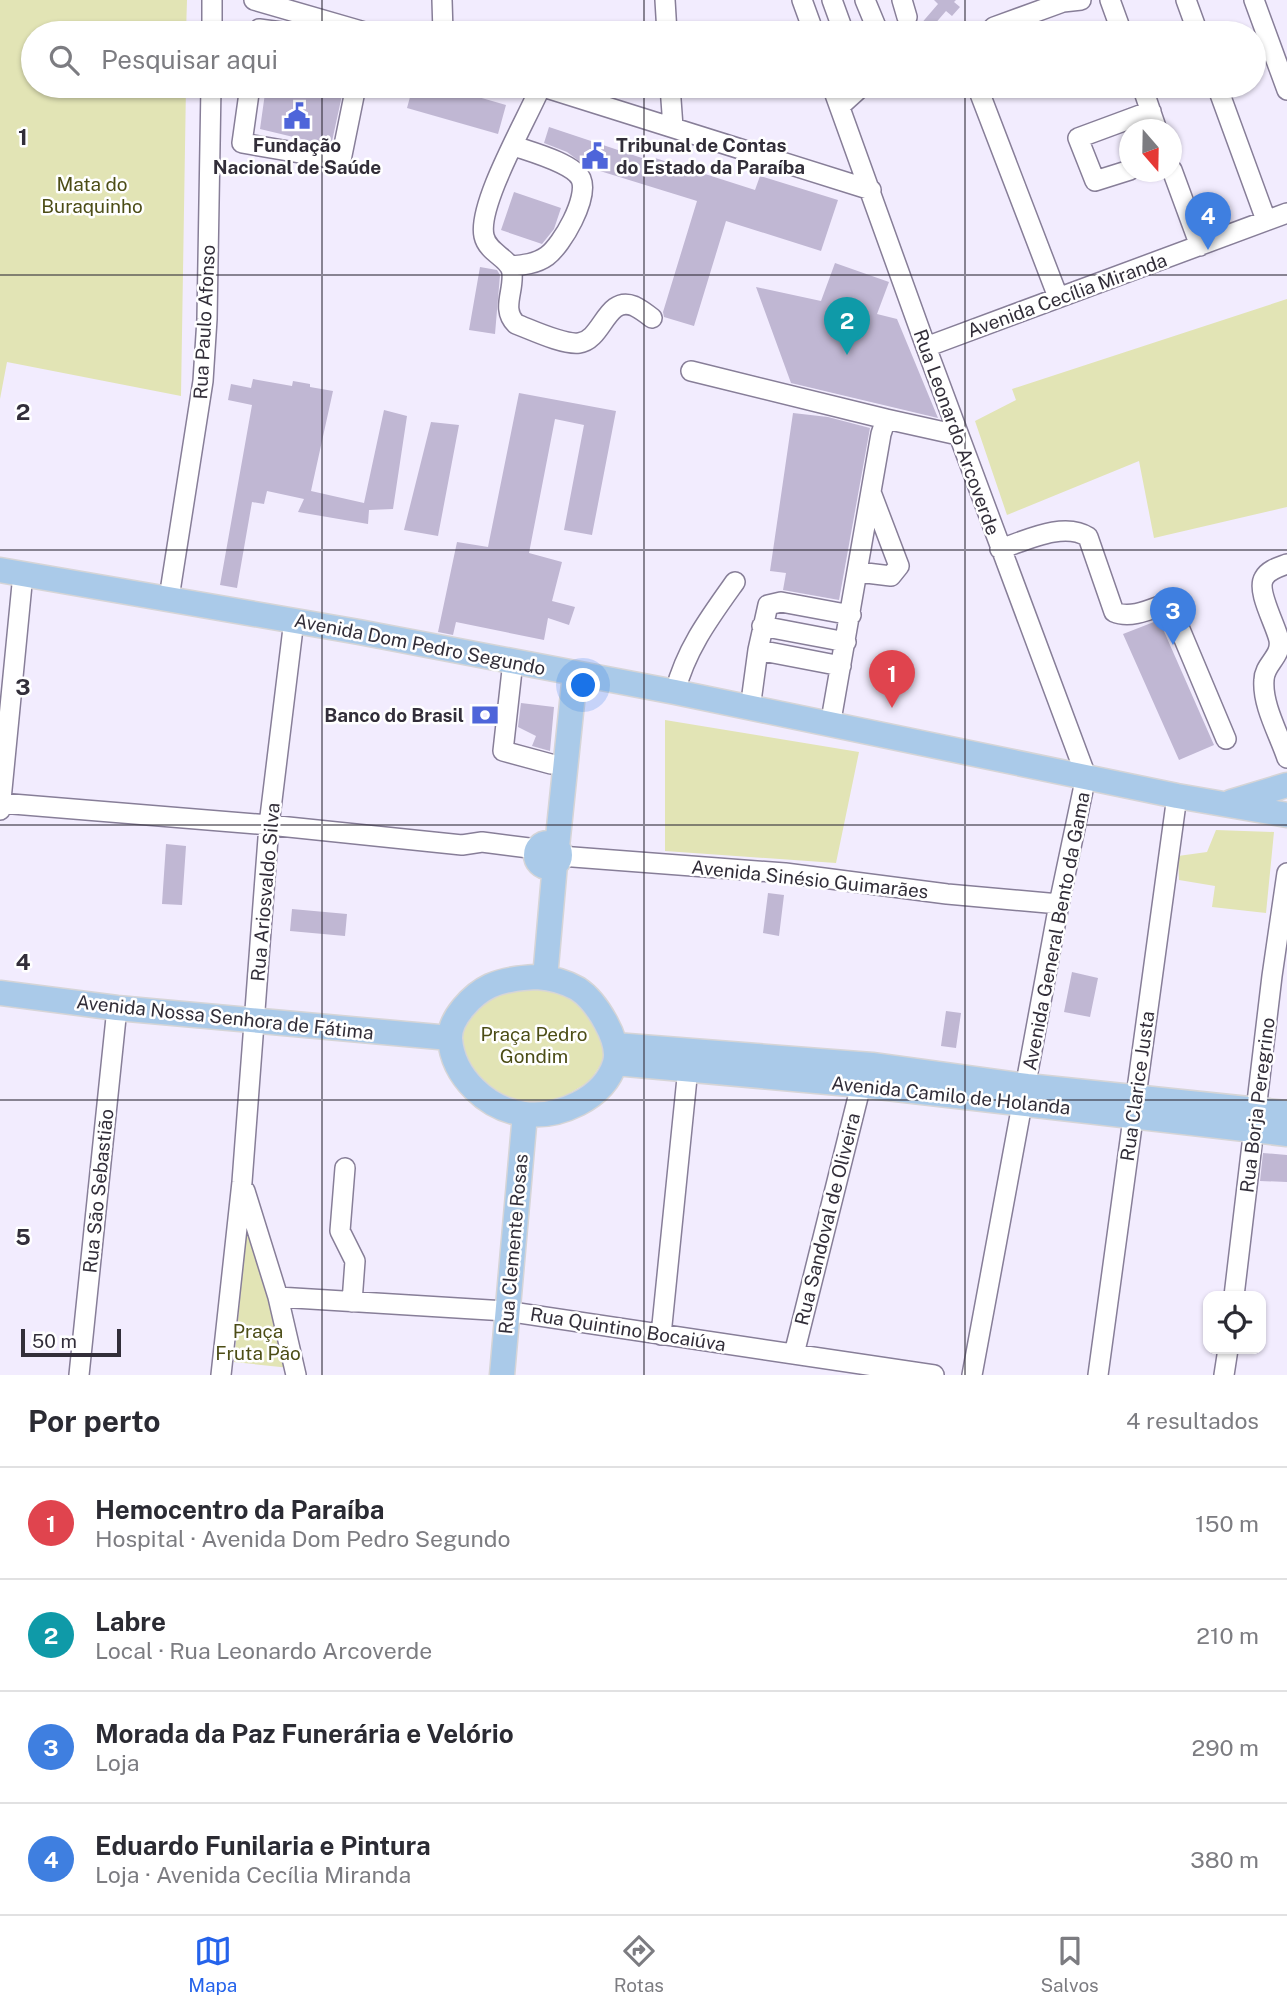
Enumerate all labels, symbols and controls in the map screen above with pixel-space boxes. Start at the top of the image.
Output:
search box [21,21,1266,98]
icon: search [45,41,83,79]
text: Pesquisar aqui [101,44,278,75]
public building icon: Fundação Nacional de Saúde [282,101,312,131]
north arrow [1119,119,1182,182]
text: 1 [18,123,28,150]
place label: Fundação Nacional de Saúde [213,134,381,178]
place label: Tribunal de Contas do Estado da Paraíba [616,134,805,178]
public building icon: Tribunal de Contas do Estado da Paraíba [580,141,610,171]
park label: Mata do Buraquinho [41,173,143,217]
pin: 4 [1185,192,1231,250]
street label: Rua Paulo Afonso [189,244,219,400]
street label: Avenida Cecília Miranda [964,249,1170,341]
pin: 2 [824,297,870,355]
street label: Rua Leonardo Arcoverde [909,326,1005,538]
text: 2 [16,398,30,425]
pin: 3 [1150,587,1196,645]
street label: Avenida Dom Pedro Segundo [293,609,547,679]
pin: 1 [869,650,915,708]
your location [566,668,600,702]
text: 3 [15,673,31,700]
bank icon: Banco do Brasil [470,700,500,730]
place label: Banco do Brasil [324,704,464,726]
street label: Avenida General Bento da Gama [1018,790,1094,1072]
street label: Rua Ariosvaldo Silva [246,802,284,982]
street label: Avenida Sinésio Guimarães [690,856,930,902]
text: 4 [15,948,31,975]
street label: Avenida Nossa Senhora de Fátima [75,990,375,1044]
street label: Rua Clarice Justa [1116,1010,1158,1162]
street label: Rua Borja Peregrino [1235,1016,1279,1194]
park label: Praça Pedro Gondim [480,1023,588,1067]
street label: Avenida Camilo de Holanda [830,1071,1072,1119]
street label: Rua São Sebastião [78,1108,118,1274]
street label: Rua Sandoval de Oliveira [790,1110,864,1328]
street label: Rua Clemente Rosas [494,1153,532,1335]
text: 5 [15,1223,31,1250]
map controls [1203,1291,1266,1354]
button: locate [1203,1291,1266,1354]
street label: Rua Quintino Bocaiúva [529,1303,727,1355]
park label: Praça Fruta Pão [215,1320,301,1364]
scale bar [21,1326,121,1358]
text: 50 m [32,1330,77,1352]
text: Por perto [28,1403,160,1439]
text: 4 resultados [1126,1407,1259,1434]
text: Hemocentro da Paraíba [95,1494,384,1525]
text: 1 [46,1510,56,1537]
text: 150 m [1195,1510,1259,1537]
text: Hospital · Avenida Dom Pedro Segundo [95,1525,510,1552]
text: Labre [95,1606,166,1637]
text: 2 [44,1622,58,1649]
text: 210 m [1196,1622,1259,1649]
text: Local · Rua Leonardo Arcoverde [95,1637,432,1664]
text: Morada da Paz Funerária e Velório [95,1718,514,1749]
text: 3 [43,1734,59,1761]
text: 290 m [1192,1734,1259,1761]
text: Loja [95,1749,140,1776]
text: Eduardo Funilaria e Pintura [95,1830,431,1861]
text: 4 [43,1846,59,1873]
text: 380 m [1190,1846,1259,1873]
text: Loja · Avenida Cecília Miranda [95,1861,411,1888]
tab: Mapa [188,1932,237,1996]
tab: Rotas [614,1932,664,1996]
tab: Salvos [1040,1932,1099,1996]

